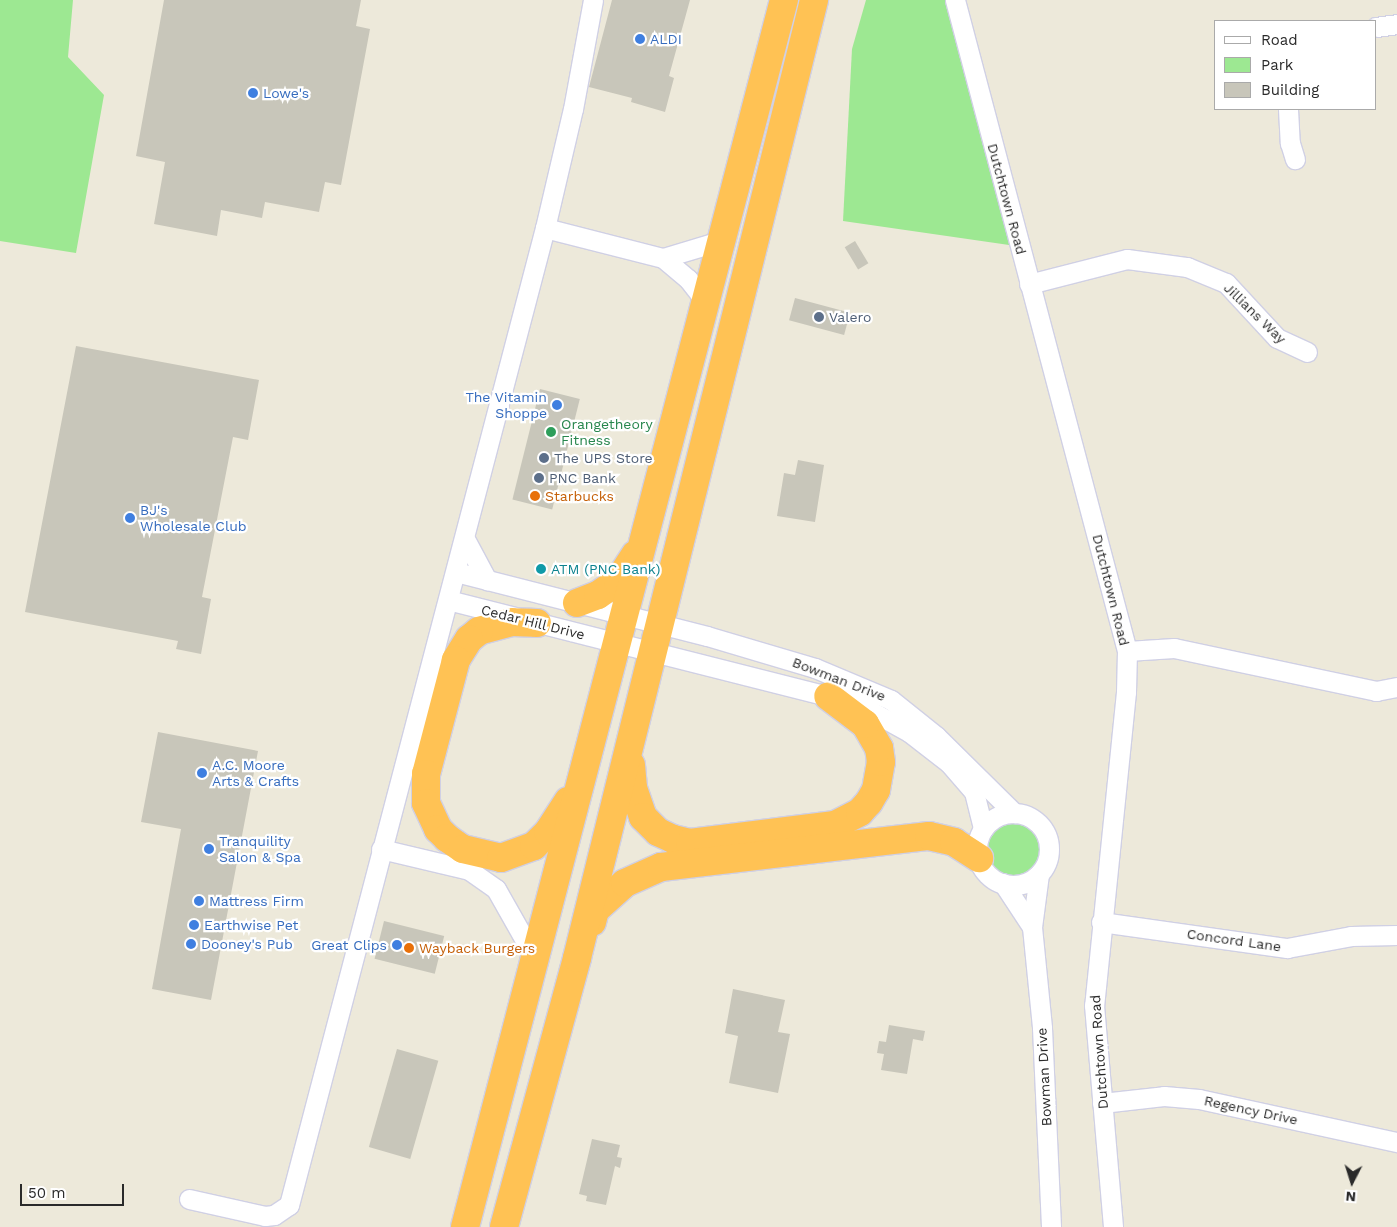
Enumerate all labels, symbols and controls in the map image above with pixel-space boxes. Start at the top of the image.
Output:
legend [1214,20,1377,110]
place label: ALDI [650,31,682,47]
text: Road [1261,31,1298,49]
marker: ALDI [634,33,646,45]
text: Park [1261,56,1293,74]
text: Building [1261,81,1319,99]
place label: Lowe's [263,85,309,101]
marker: Lowe's [247,87,259,99]
street label: Dutchtown Road [984,142,1030,256]
street label: Jillians Way [1220,279,1290,347]
place label: Valero [829,309,871,325]
marker: Valero [813,311,825,323]
place label: The Vitamin Shoppe [465,389,547,422]
marker: The Vitamin Shoppe [551,399,563,411]
place label: Orangetheory Fitness [561,416,653,448]
marker: Orangetheory Fitness [545,426,557,438]
place label: The UPS Store [554,450,653,466]
marker: The UPS Store [538,452,550,464]
place label: PNC Bank [549,470,616,486]
marker: PNC Bank [533,472,545,484]
place label: Starbucks [545,488,614,504]
marker: Starbucks [529,490,541,502]
place label: BJ's Wholesale Club [140,502,247,534]
marker: BJ's Wholesale Club [124,512,136,524]
street label: Dutchtown Road [1089,532,1133,648]
place label: ATM (PNC Bank) [551,561,660,577]
marker: ATM (PNC Bank) [535,563,547,575]
street label: Cedar Hill Drive [479,601,587,643]
street label: Bowman Drive [790,654,888,704]
place label: A.C. Moore Arts & Crafts [212,757,299,790]
marker: A.C. Moore Arts & Crafts [196,767,208,779]
place label: Tranquility Salon & Spa [219,833,301,866]
marker: Tranquility Salon & Spa [203,843,215,855]
place label: Mattress Firm [209,893,304,909]
marker: Mattress Firm [193,895,205,907]
place label: Earthwise Pet [204,917,298,933]
marker: Earthwise Pet [188,919,200,931]
street label: Concord Lane [1186,925,1282,955]
place label: Dooney's Pub [201,936,293,952]
place label: Great Clips [311,937,387,953]
marker: Dooney's Pub [185,938,197,950]
marker: Great Clips [391,939,403,951]
place label: Wayback Burgers [419,940,535,956]
marker: Wayback Burgers [403,942,415,954]
street label: Dutchtown Road [1087,994,1111,1110]
street label: Bowman Drive [1033,1027,1055,1127]
street label: Regency Drive [1202,1092,1300,1128]
north arrow [1327,1157,1377,1207]
scale bar [22,1174,126,1206]
text: 50 m [28,1184,65,1202]
text: N [1345,1189,1357,1205]

